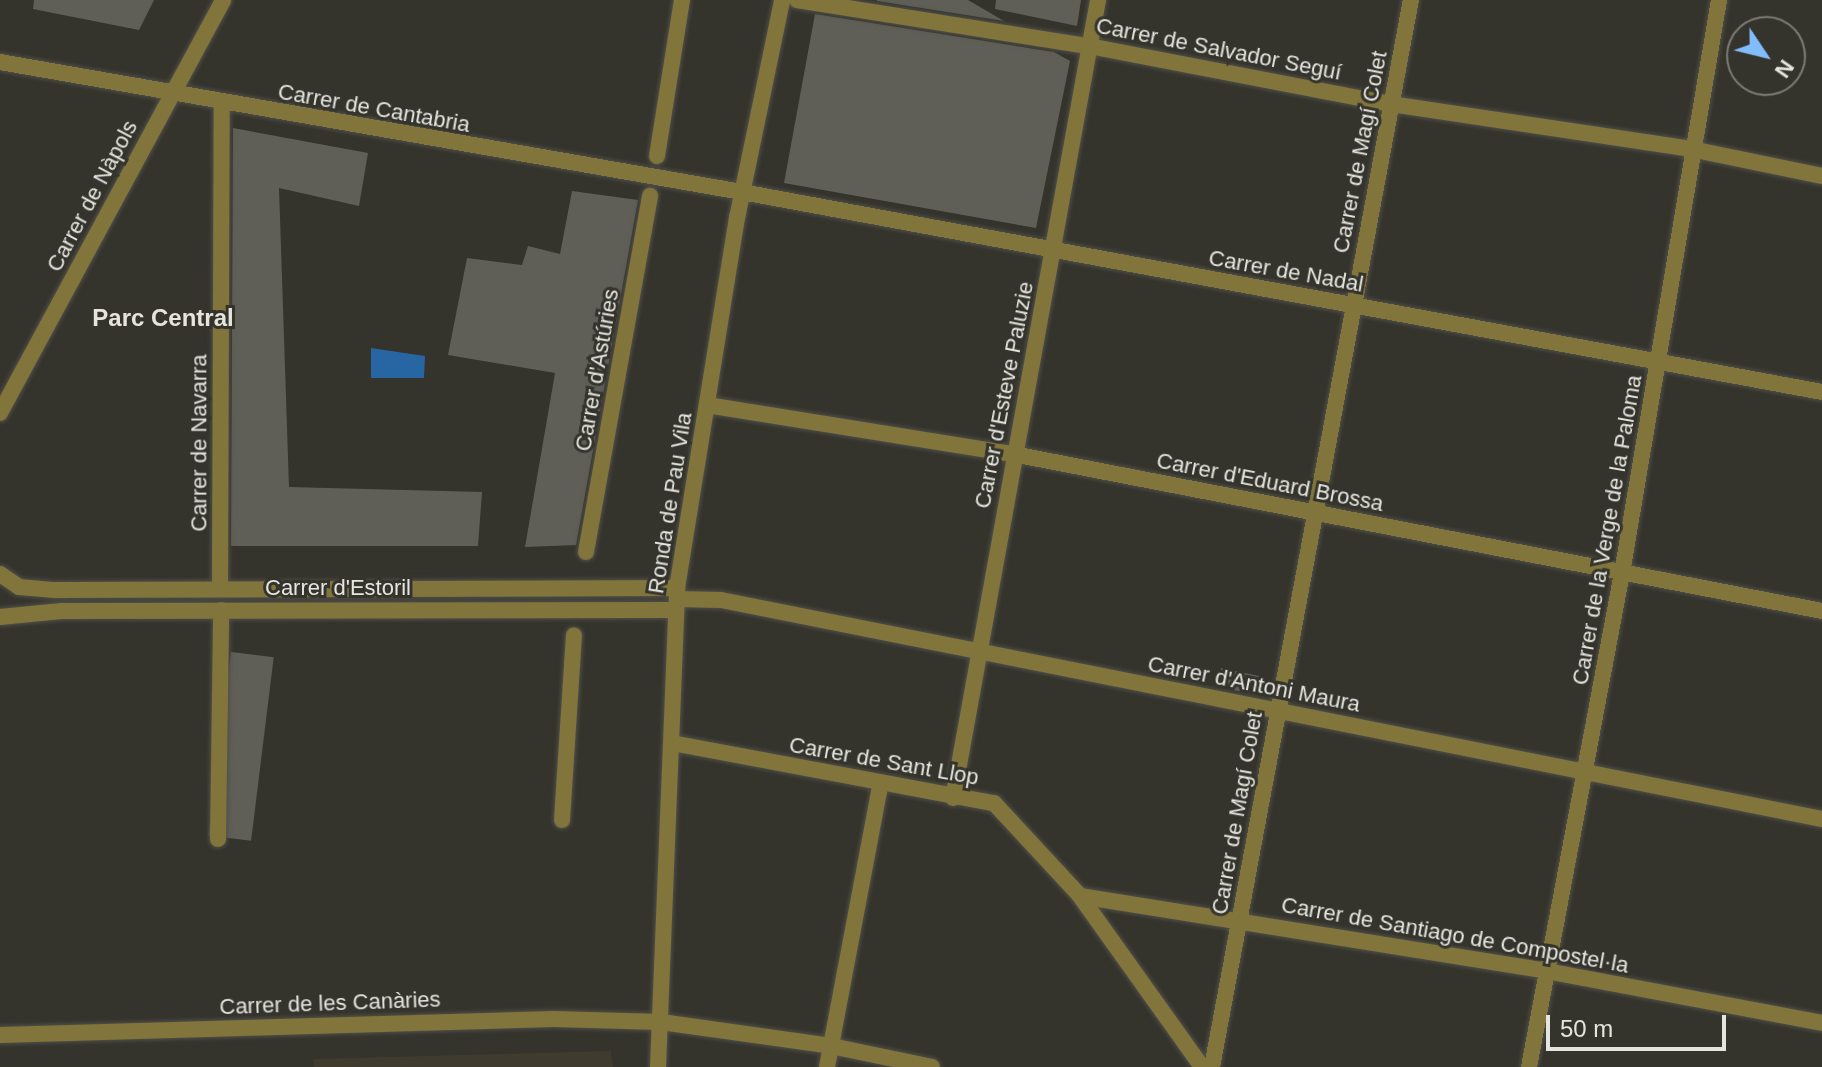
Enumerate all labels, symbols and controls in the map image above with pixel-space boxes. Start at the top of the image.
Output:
street label: Carrer de Salvador Seguí [1094,12,1344,86]
north arrow [1726,16,1806,96]
street label: Carrer de Magí Colet [1327,49,1393,255]
text: N [1770,55,1799,83]
street label: Carrer de Cantabria [276,78,472,138]
street label: Carrer de Nàpols [41,116,143,276]
street label: Carrer de Nadal [1207,244,1365,298]
street label: Carrer d'Esteve Paluzie [969,279,1039,511]
street label: Carrer d'Astúries [570,287,624,453]
district label: Parc Central [92,304,234,332]
street label: Carrer de Navarra [186,354,212,532]
street label: Carrer de la Verge de la Paloma [1567,373,1647,687]
street label: Ronda de Pau Vila [643,411,697,595]
street label: Carrer d'Eduard Brossa [1154,447,1386,517]
street label: Carrer d'Estoril [265,575,411,601]
street label: Carrer d'Antoni Maura [1146,650,1362,718]
street label: Carrer de Magí Colet [1206,710,1268,916]
street label: Carrer de Sant Llop [787,731,981,791]
street label: Carrer de Santiago de Compostel·la [1279,891,1631,979]
street label: Carrer de les Canàries [219,986,441,1020]
scale bar [1550,999,1730,1049]
text: 50 m [1560,1015,1613,1042]

